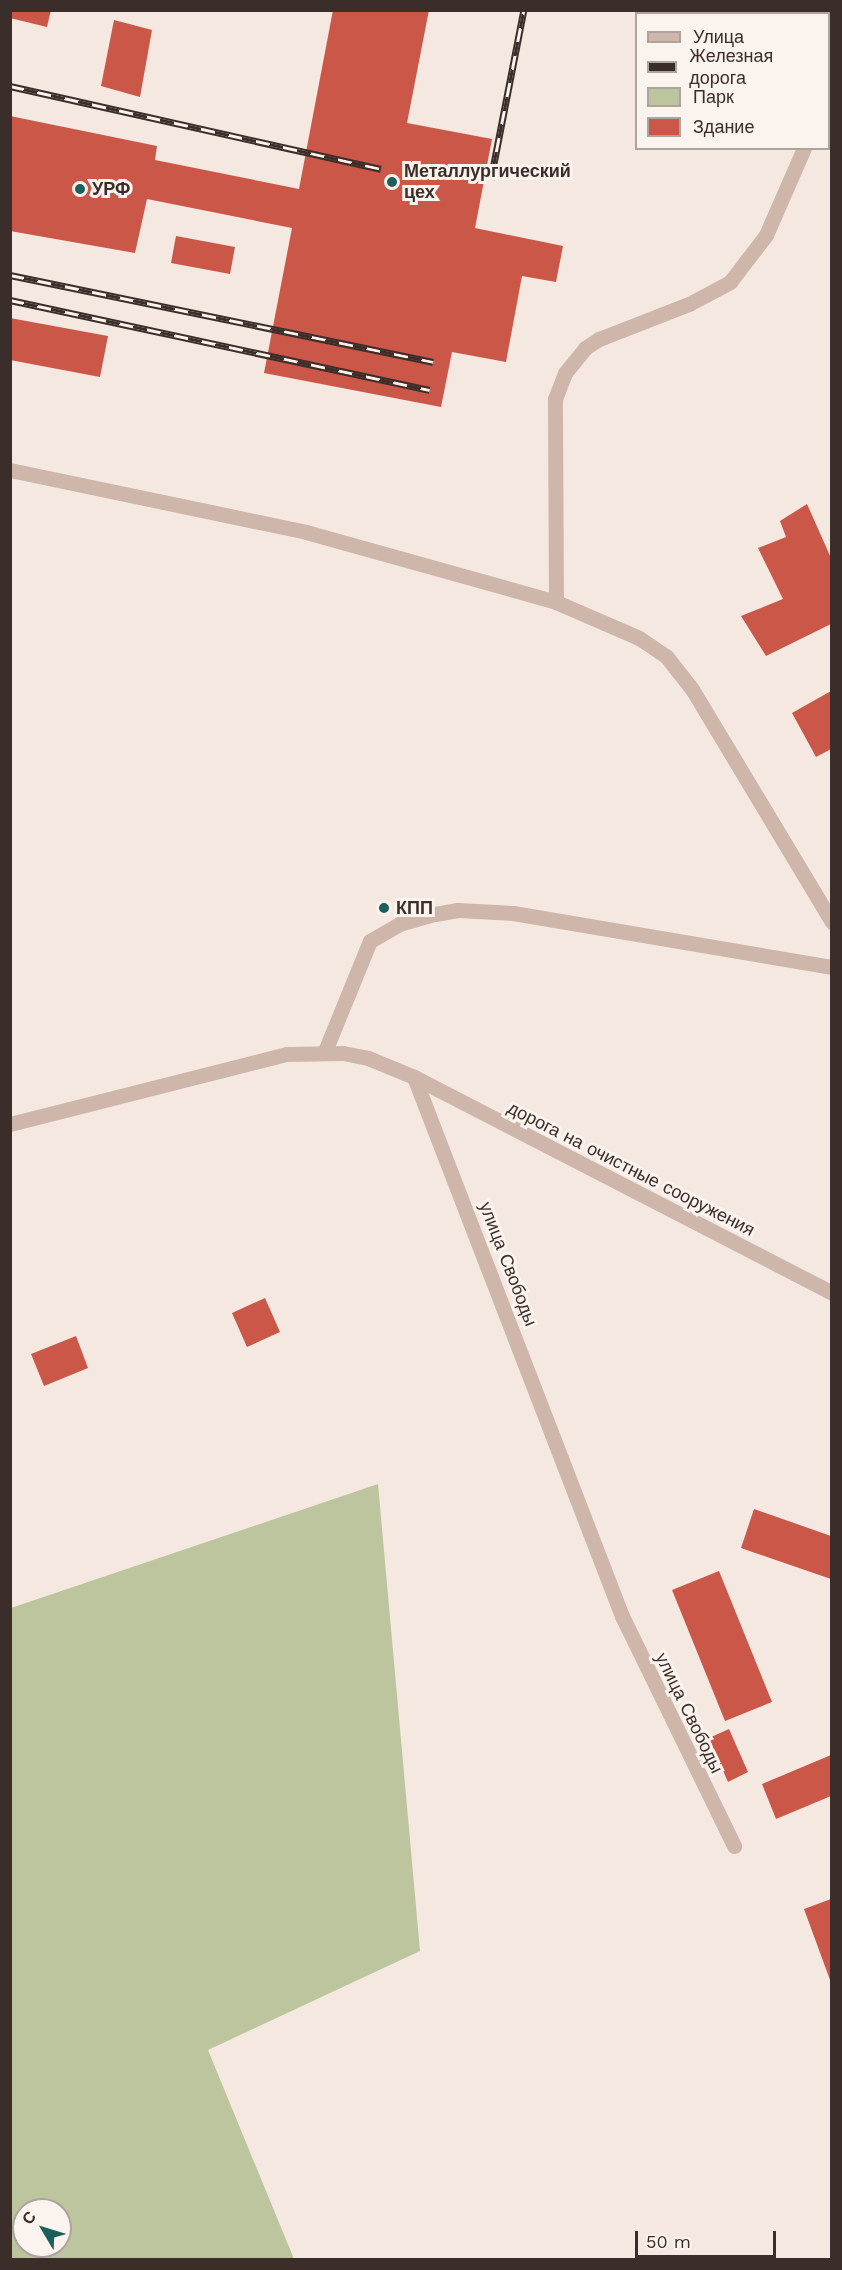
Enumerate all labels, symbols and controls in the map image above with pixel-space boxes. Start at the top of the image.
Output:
legend [635,12,830,150]
text: Улица [693,26,744,47]
text: Железная дорога [689,45,773,88]
text: Парк [693,86,734,107]
text: Здание [693,116,754,137]
place label: Металлургический цех [404,161,571,204]
marker: Металлургический цех [385,175,399,189]
place label: УРФ [92,178,130,200]
marker: УРФ [73,182,87,196]
place label: КПП [396,897,433,919]
marker: КПП [377,901,391,915]
street label: дорога на очистные сооружения [504,1097,758,1241]
street label: улица Свободы [474,1199,542,1329]
street label: улица Свободы [651,1649,727,1777]
north arrow [12,2198,72,2258]
text: С [18,2207,40,2228]
scale bar [638,2219,779,2257]
text: 50 m [646,2231,691,2252]

